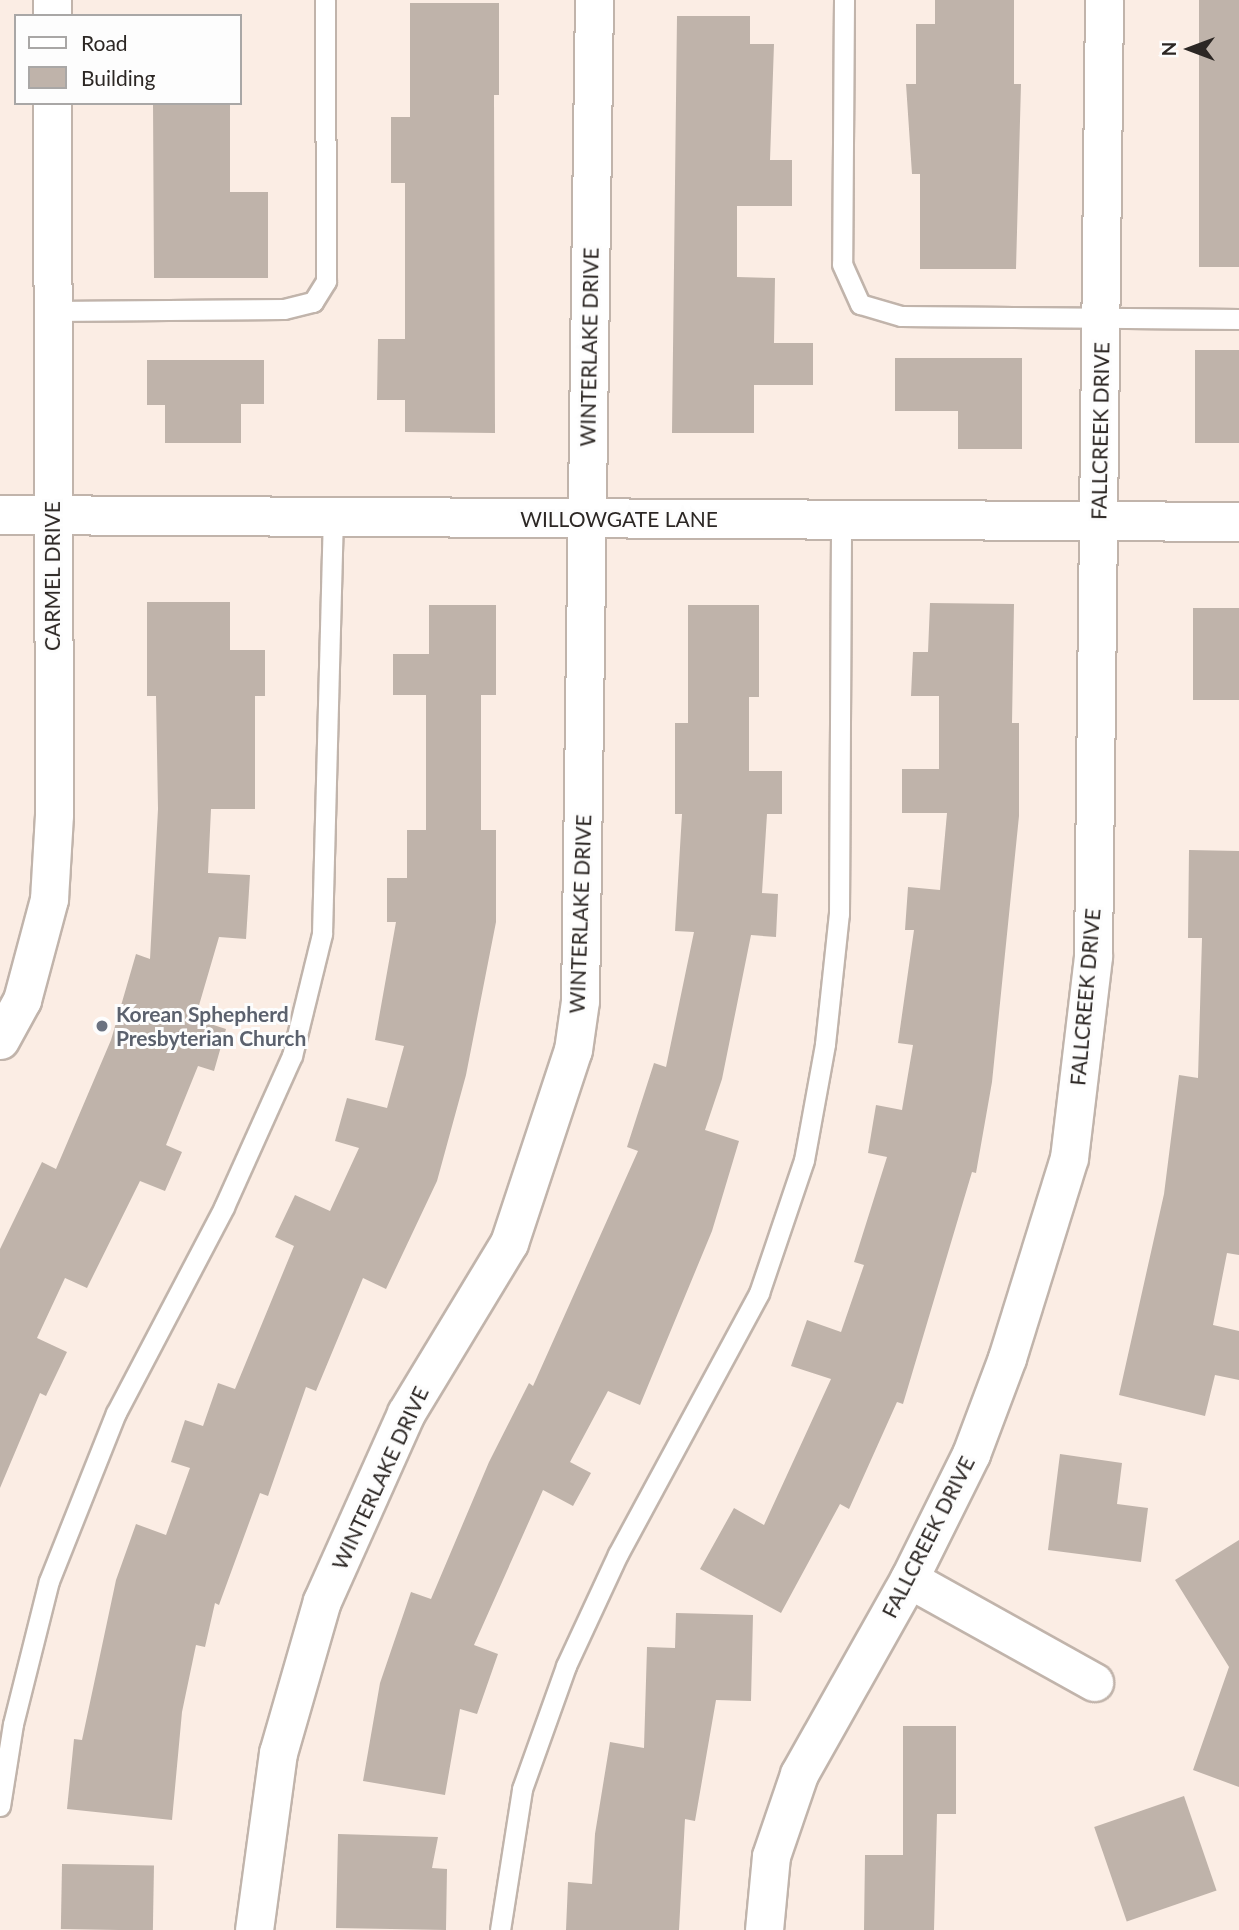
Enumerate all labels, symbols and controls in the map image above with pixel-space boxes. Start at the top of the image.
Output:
legend [14,14,242,105]
north arrow [1155,14,1225,84]
text: Road [81,30,128,55]
text: N [1157,42,1180,56]
text: Building [81,65,156,90]
street label: WINTERLAKE DRIVE [575,247,603,447]
street label: FALLCREEK DRIVE [1086,342,1114,520]
street label: CARMEL DRIVE [39,501,65,651]
street label: WILLOWGATE LANE [520,506,718,532]
street label: WINTERLAKE DRIVE [564,814,596,1014]
street label: FALLCREEK DRIVE [1065,907,1105,1087]
place label: Korean Sphepherd Presbyterian Church [116,1001,306,1051]
marker: Korean Sphepherd Presbyterian Church [94,1018,110,1034]
street label: WINTERLAKE DRIVE [327,1382,433,1574]
street label: FALLCREEK DRIVE [876,1452,980,1622]

